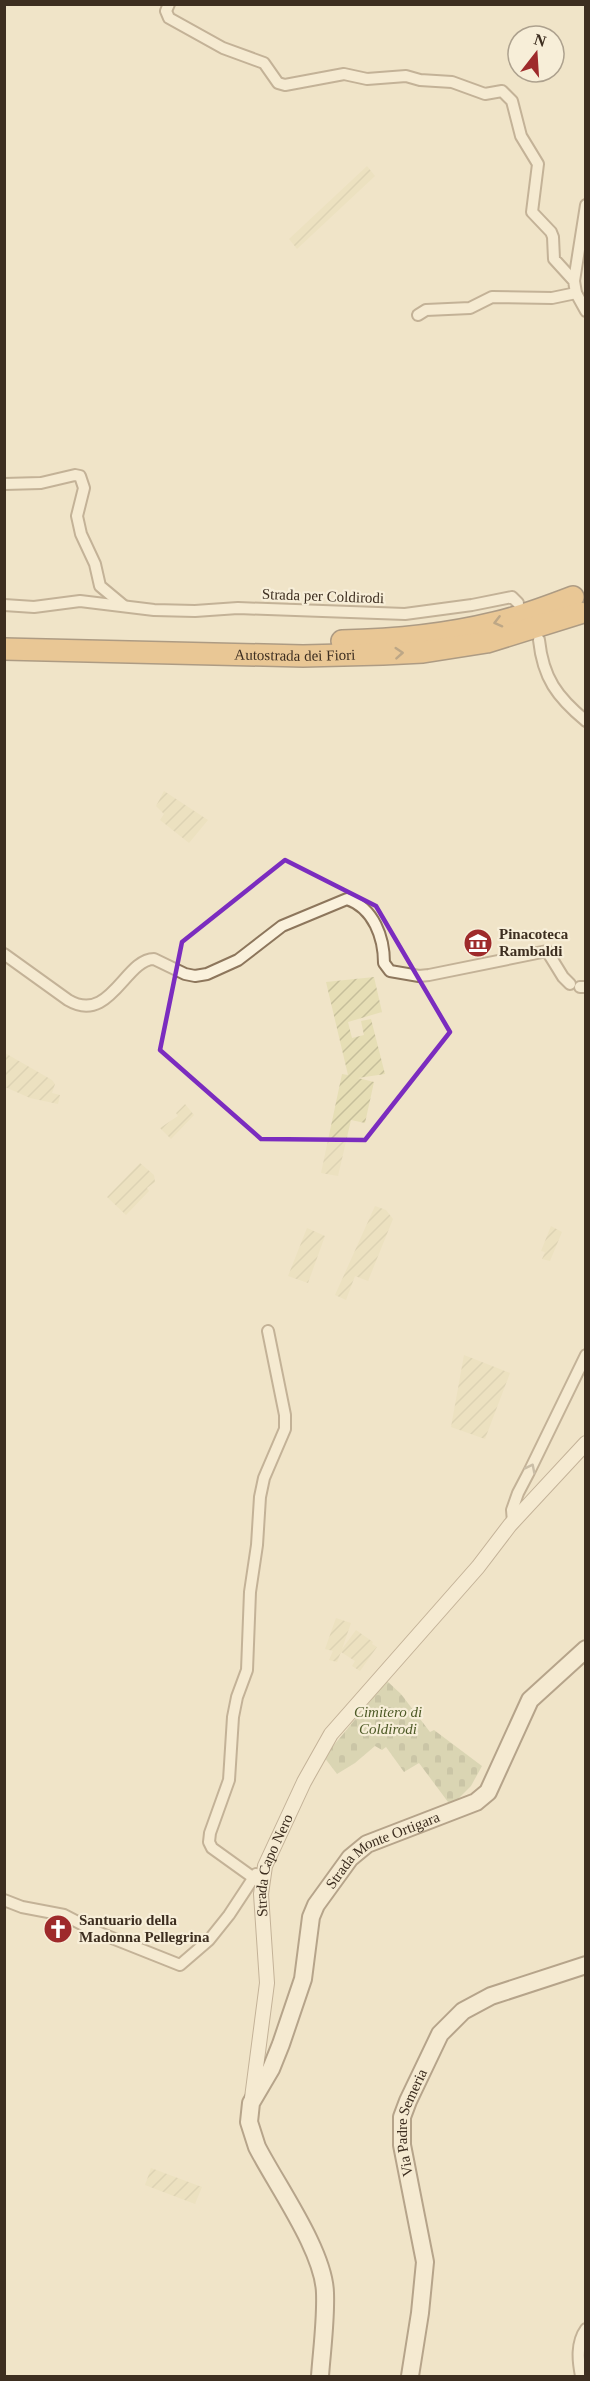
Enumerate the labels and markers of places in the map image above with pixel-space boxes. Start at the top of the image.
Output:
place label: Pinacoteca Rambaldi [499,926,569,959]
museum icon: Pinacoteca Rambaldi [462,927,494,959]
place label: Santuario della Madonna Pellegrina [79,1912,210,1945]
church icon: Santuario della Madonna Pellegrina [42,1913,74,1945]

